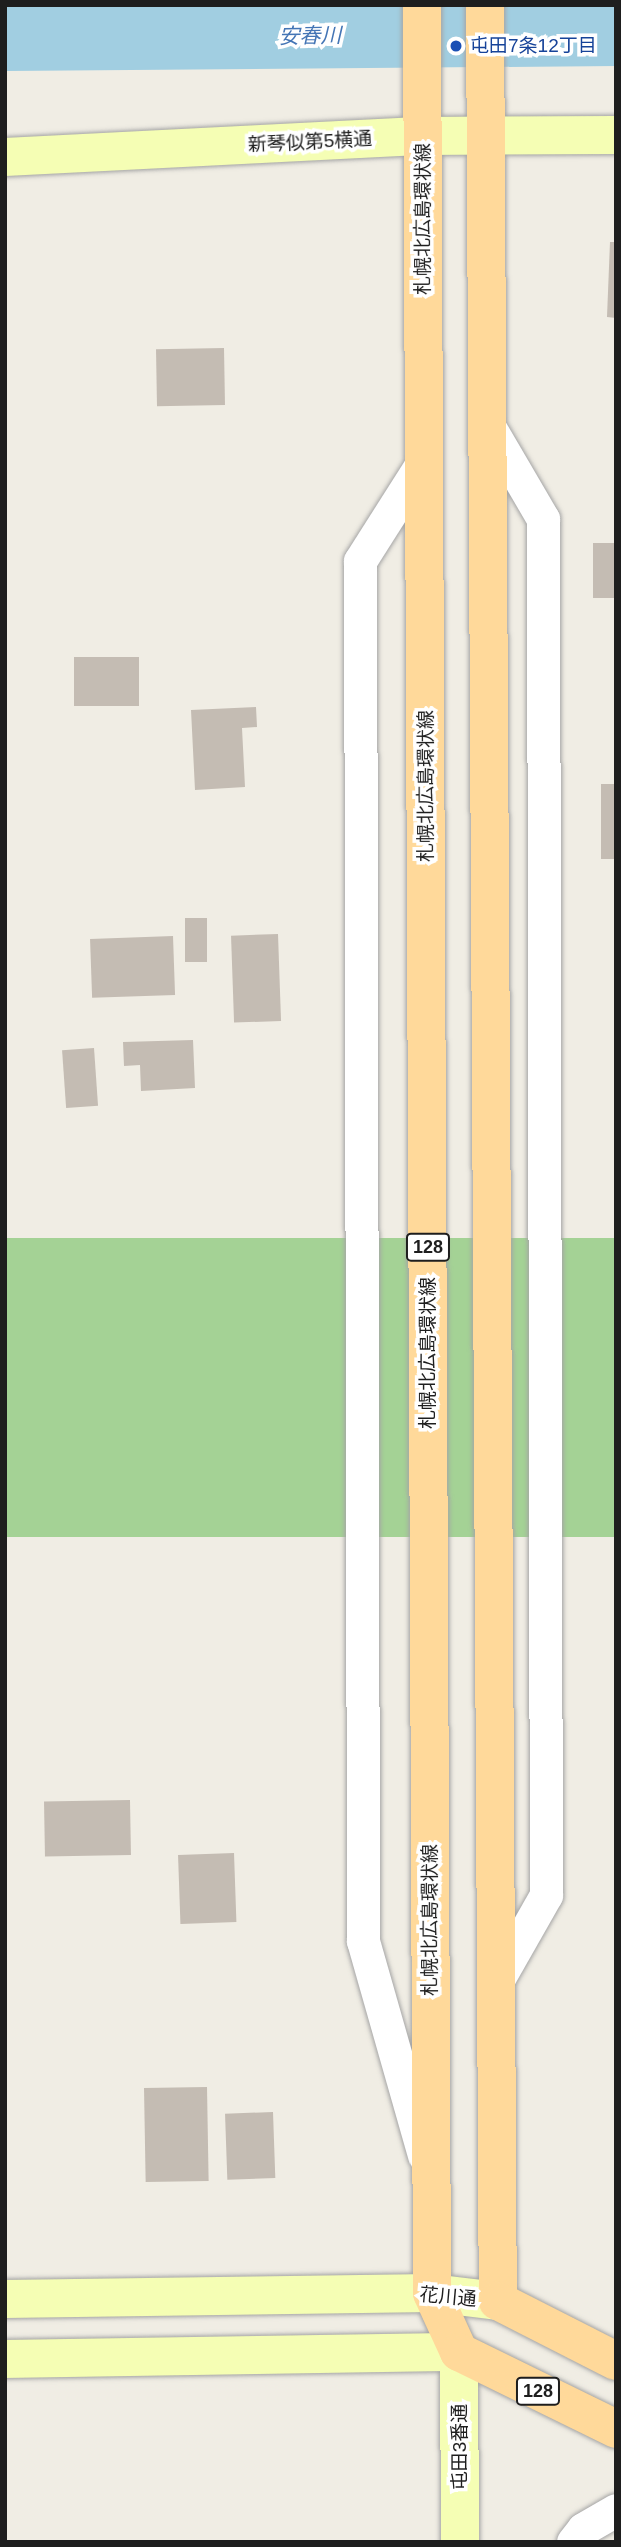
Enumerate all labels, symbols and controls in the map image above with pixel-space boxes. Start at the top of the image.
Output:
water label: 安春川 [278,23,342,49]
place label: 屯田7条12丁目 [470,35,597,57]
marker: 屯田7条12丁目 [448,38,464,54]
street label: 新琴似第5横通 [247,127,373,157]
street label: 札幌北広島環状線 [412,143,434,295]
street label: 札幌北広島環状線 [415,710,437,862]
road number: 128 [405,1232,451,1262]
street label: 札幌北広島環状線 [417,1277,439,1429]
street label: 札幌北広島環状線 [419,1844,441,1996]
street label: 花川通 [419,2283,477,2311]
road number: 128 [515,2376,561,2406]
street label: 屯田3番通 [449,2404,471,2490]

